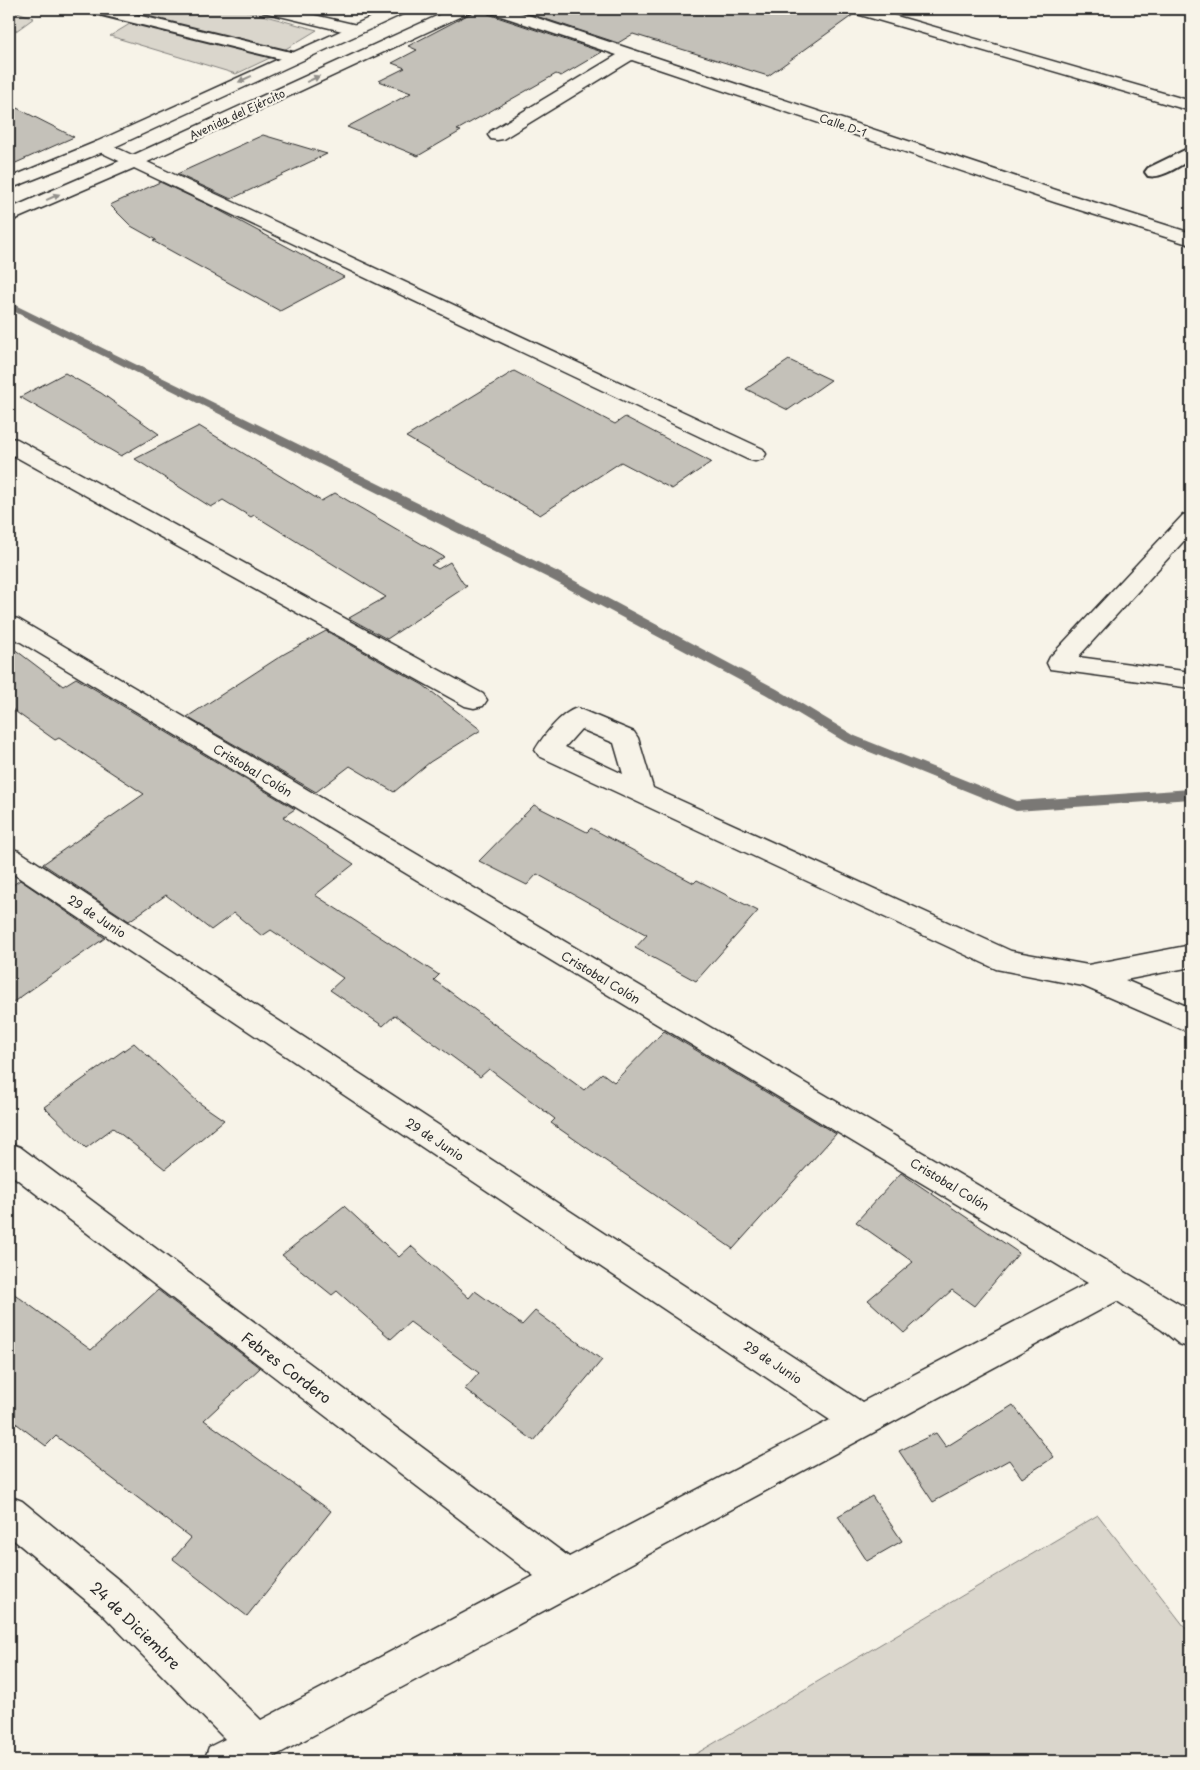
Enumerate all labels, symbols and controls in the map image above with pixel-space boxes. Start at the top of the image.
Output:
one-way arrow [306,75,320,83]
one-way arrow [238,76,252,84]
street label: Avenida del Ejército [186,84,288,144]
street label: Calle D-1 [817,109,869,141]
one-way arrow [46,192,60,200]
street label: Cristobal Colón [210,739,296,801]
street label: 29 de Junio [64,890,130,942]
street label: Cristobal Colón [558,946,644,1008]
street label: 29 de Junio [402,1113,468,1165]
street label: Cristobal Colón [907,1153,993,1215]
street label: Febres Cordero [237,1325,337,1409]
street label: 29 de Junio [740,1336,806,1388]
street label: 24 de Diciembre [86,1576,186,1674]

